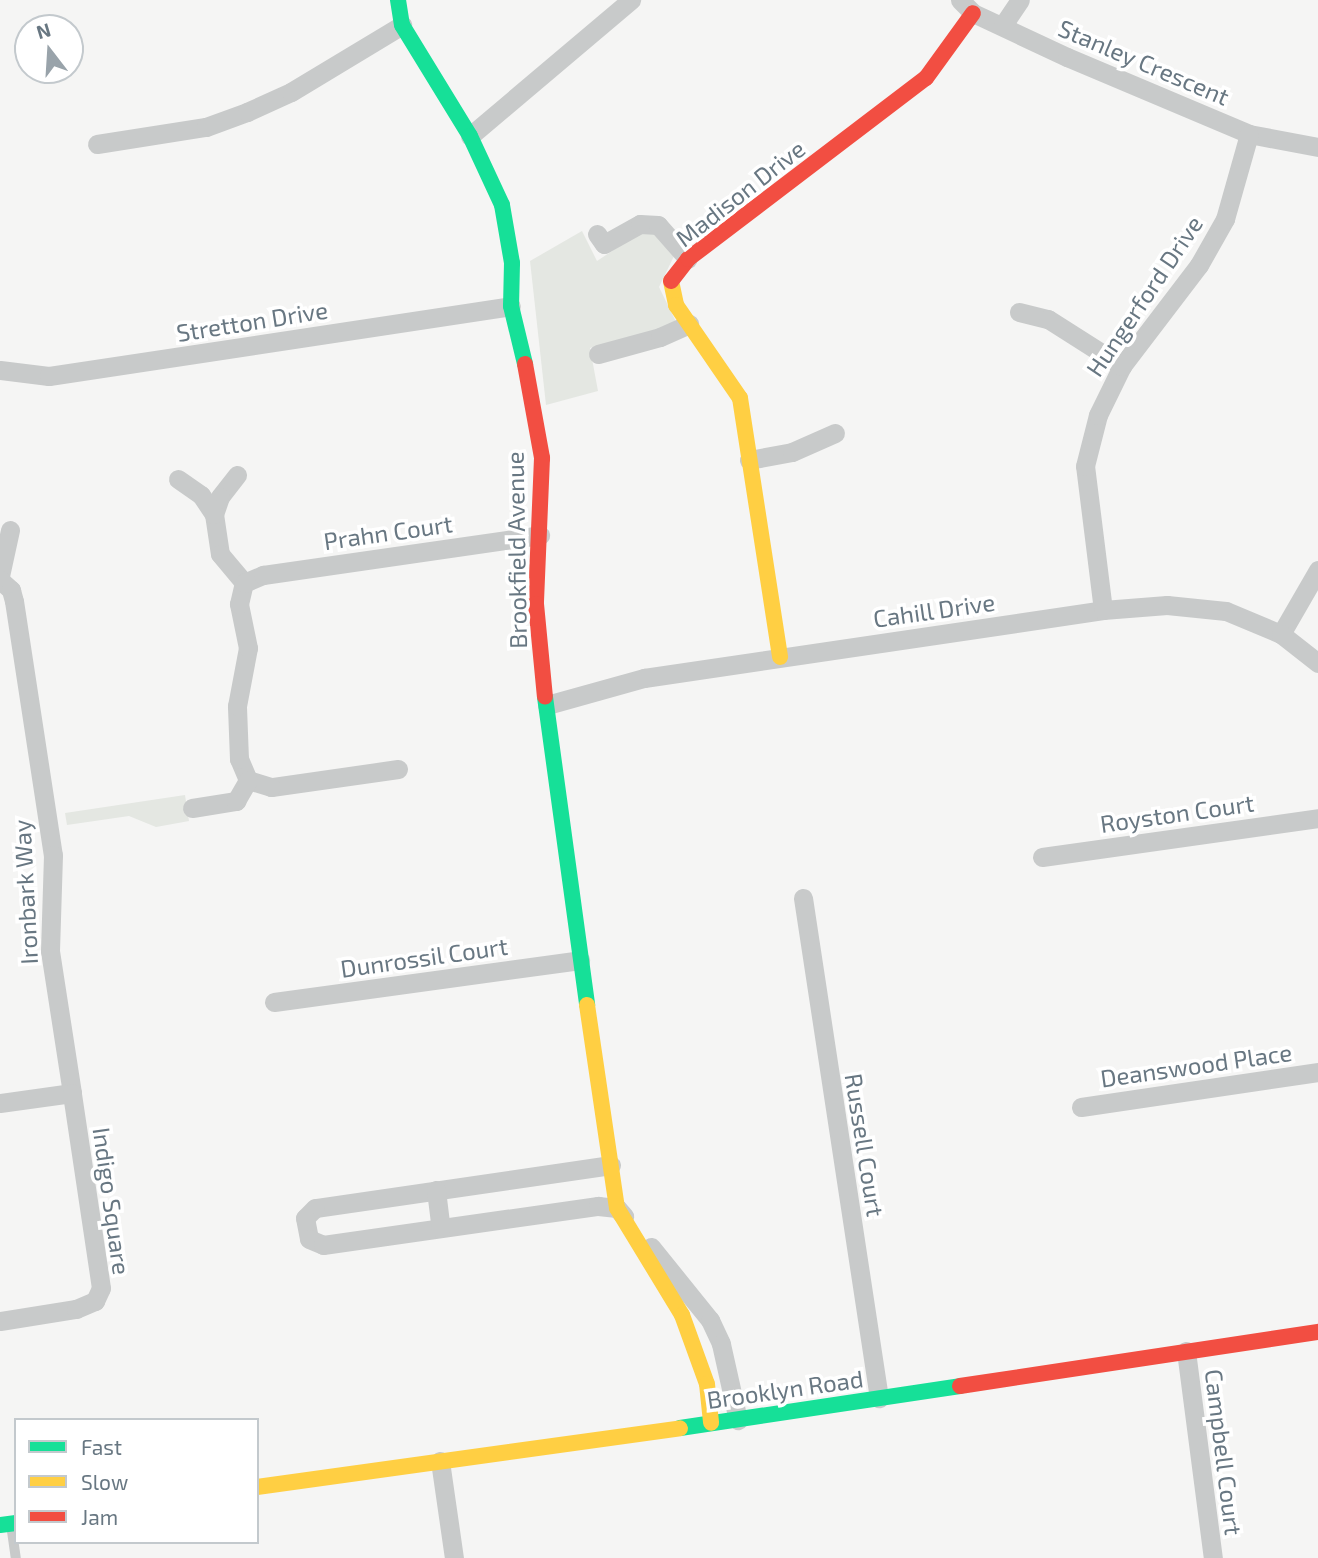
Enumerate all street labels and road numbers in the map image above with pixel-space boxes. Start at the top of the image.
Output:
street label: Stanley Crescent [1054,13,1234,111]
street label: Madison Drive [670,134,810,252]
street label: Hungerford Drive [1080,210,1208,382]
street label: Stretton Drive [174,295,330,347]
street label: Brookfield Avenue [500,451,532,649]
street label: Prahn Court [322,509,454,555]
street label: Cahill Drive [871,587,997,633]
street label: Royston Court [1098,788,1256,838]
street label: Ironbark Way [7,819,43,965]
street label: Dunrossil Court [338,931,510,983]
street label: Deanswood Place [1098,1037,1294,1093]
street label: Russell Court [839,1071,891,1219]
street label: Indigo Square [87,1126,137,1276]
street label: Brooklyn Road [705,1364,865,1414]
street label: Campbell Court [1199,1367,1249,1537]

